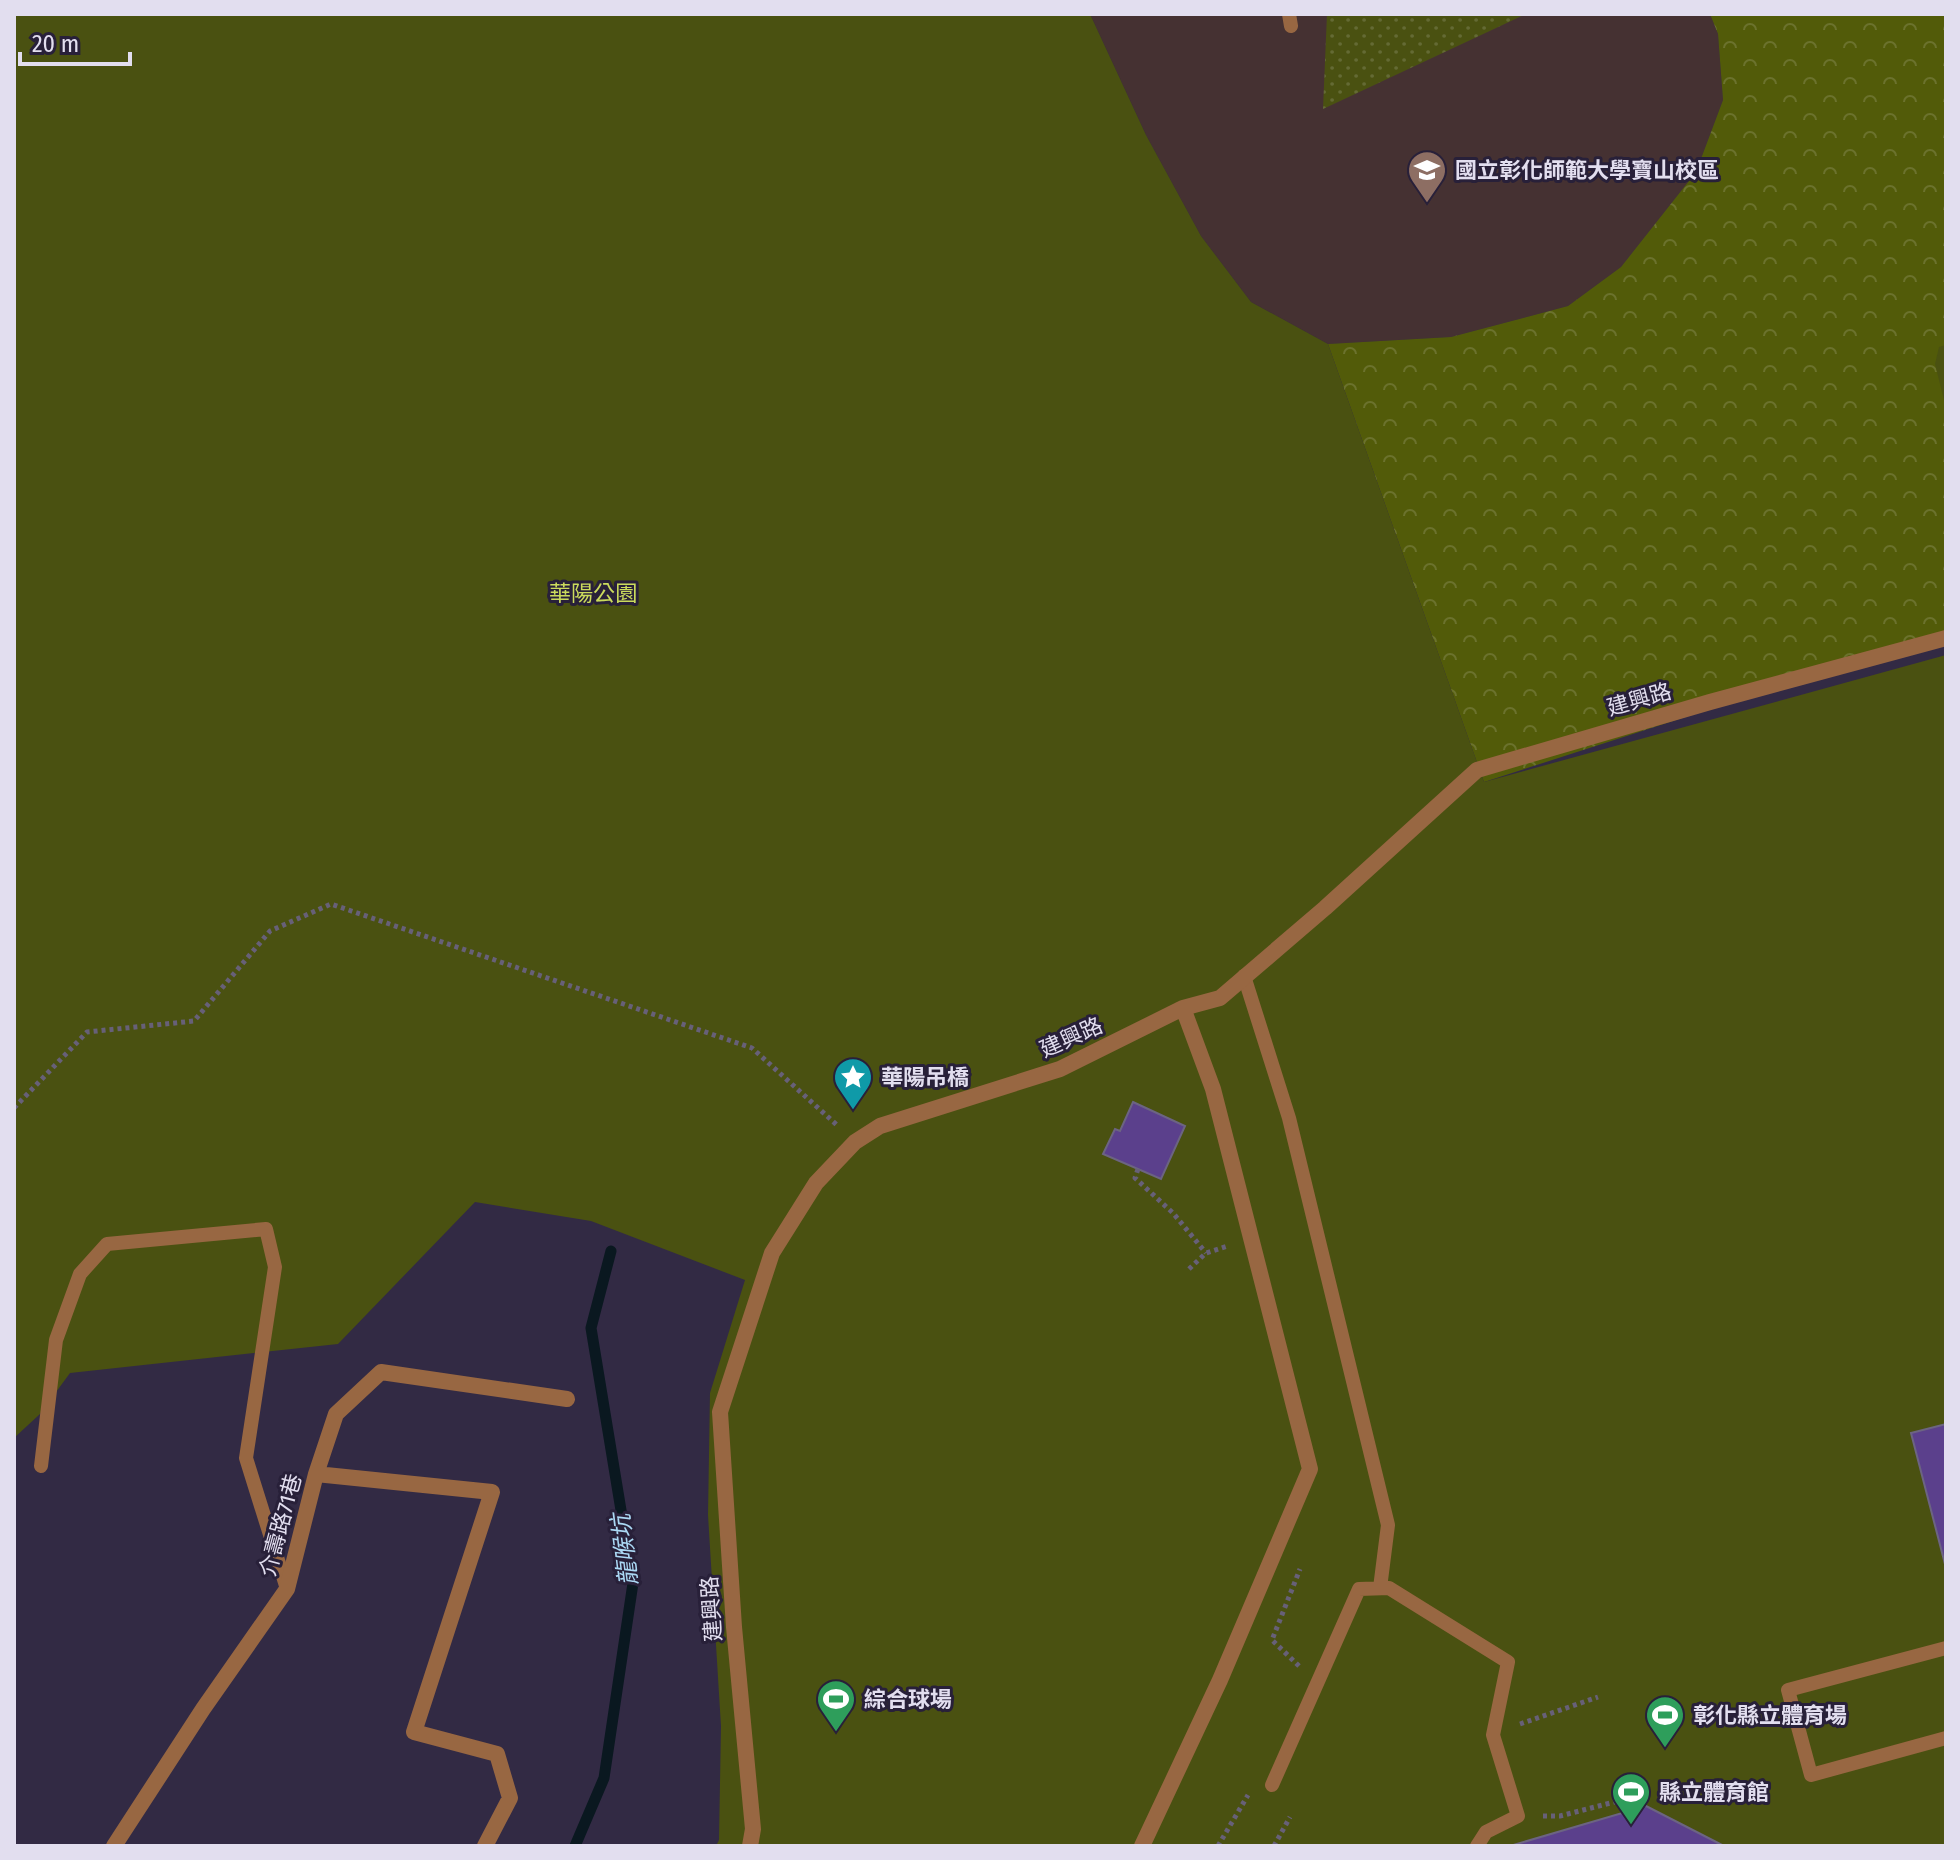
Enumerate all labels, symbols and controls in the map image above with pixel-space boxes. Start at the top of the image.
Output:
scale bar [20,16,130,66]
text: 20 m [32,30,79,58]
school or university icon: 國立彰化師範大學寶山校區 [1406,149,1448,204]
place label: 國立彰化師範大學寶山校區 [1455,157,1719,184]
park label: 華陽公園 [549,580,637,607]
street label: 建興路 [1604,677,1675,722]
street label: 建興路 [1036,1012,1107,1063]
place icon: 華陽吊橋 [832,1056,874,1111]
place label: 華陽吊橋 [881,1064,969,1091]
street label: 介壽路71巷 [254,1471,307,1579]
water label: 龍喉坑 [606,1510,643,1587]
street label: 建興路 [696,1575,727,1643]
sports icon: 綜合球場 [815,1678,857,1733]
place label: 綜合球場 [864,1686,952,1713]
sports icon: 彰化縣立體育場 [1644,1694,1686,1749]
place label: 彰化縣立體育場 [1693,1702,1847,1729]
sports icon: 縣立體育館 [1610,1771,1652,1826]
place label: 縣立體育館 [1659,1779,1769,1806]

